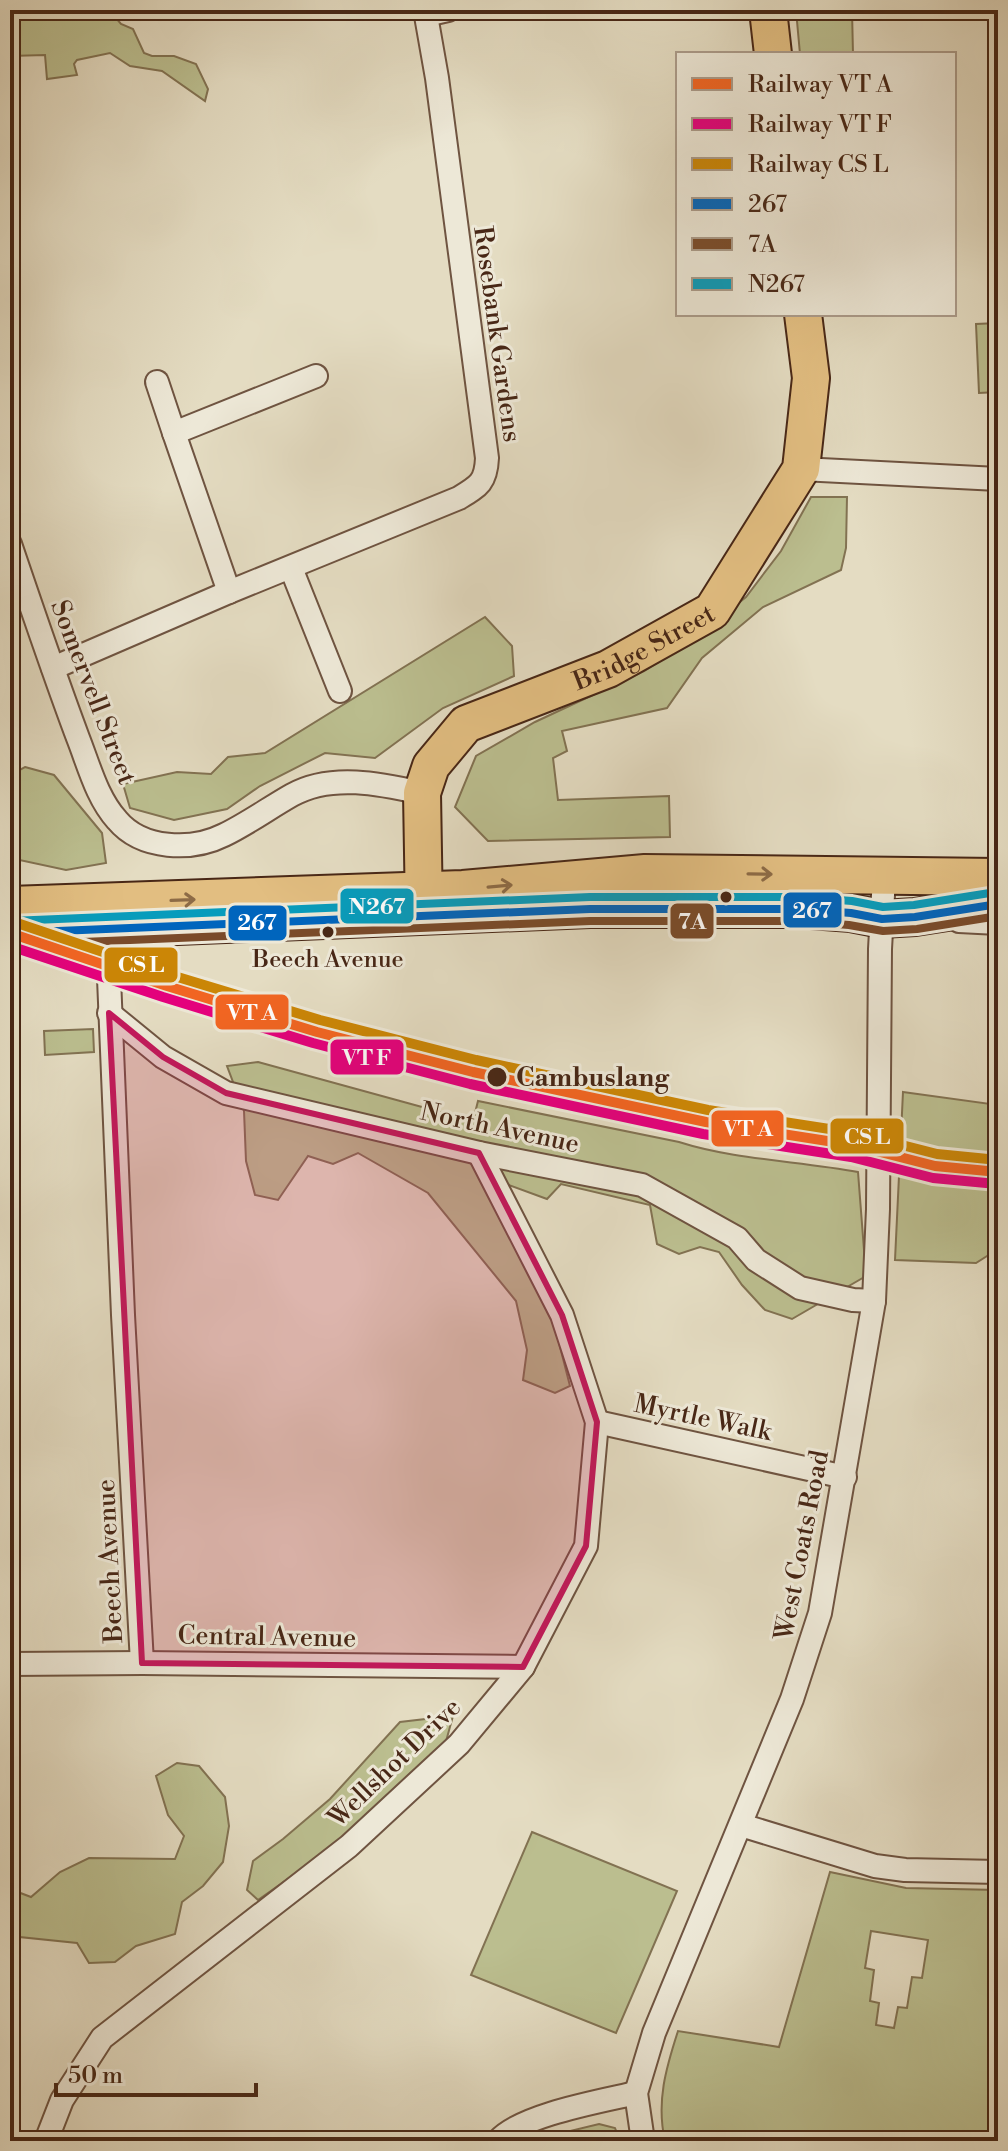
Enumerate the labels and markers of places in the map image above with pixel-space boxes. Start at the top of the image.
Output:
unlabelled marker [718,889,734,905]
marker: Beech Avenue [320,924,336,940]
place label: Beech Avenue [251,945,404,975]
place label: Cambuslang [516,1062,670,1094]
marker: Cambuslang [485,1065,509,1089]

